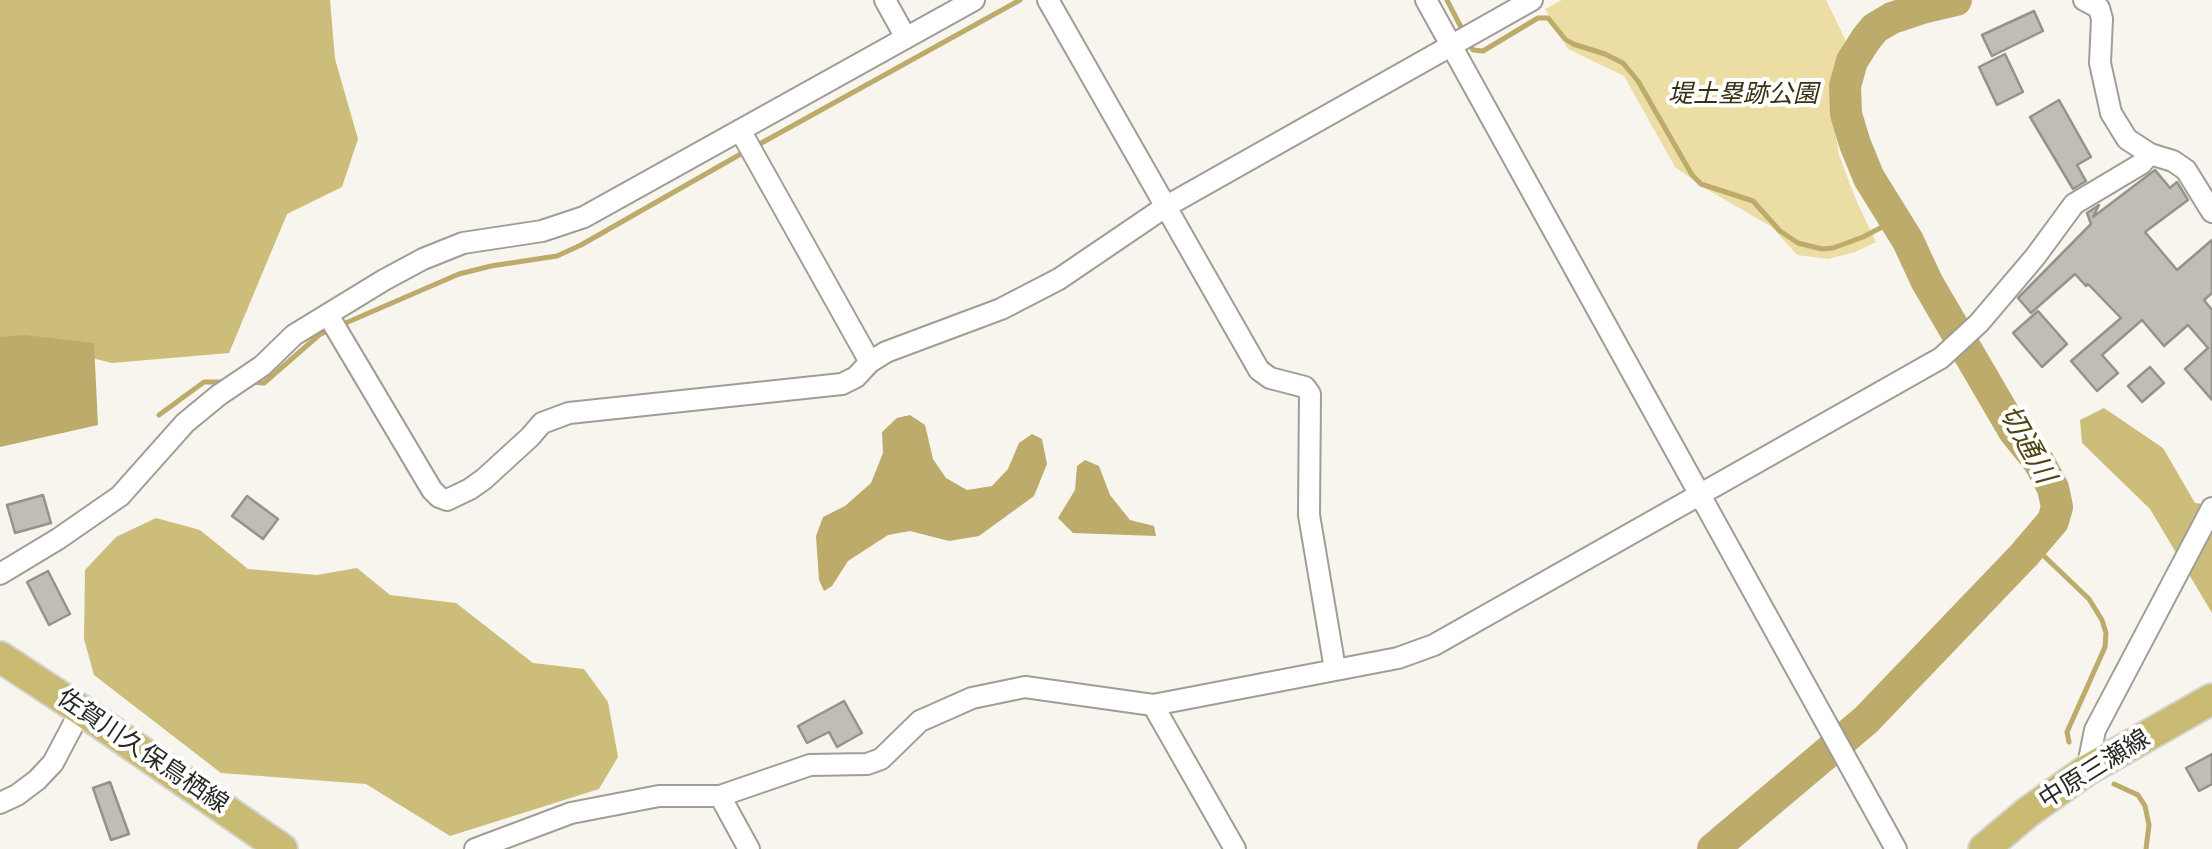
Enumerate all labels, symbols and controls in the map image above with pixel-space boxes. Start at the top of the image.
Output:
park label: 堤土塁跡公園 [1668,80,1818,110]
water label: 切通川 [1991,400,2061,490]
street label: 佐賀川久保鳥栖線 [51,684,233,820]
street label: 中原三瀬線 [2034,724,2156,816]

